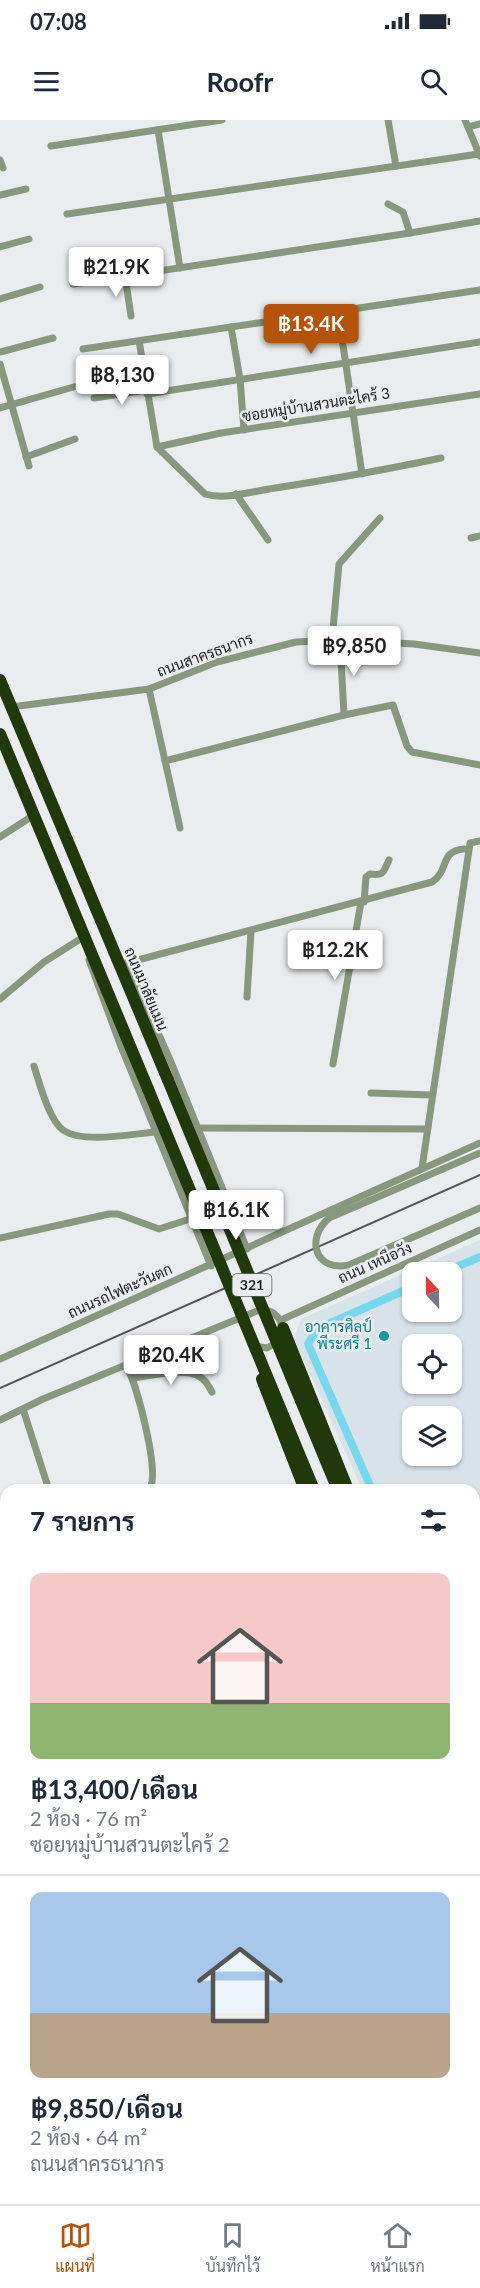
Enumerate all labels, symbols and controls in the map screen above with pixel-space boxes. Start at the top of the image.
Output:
text: 07:08 [30,8,87,35]
icon: menu [30,65,63,98]
text: Roofr [207,65,273,98]
icon: search [417,65,450,98]
pin: ฿21.9K [67,247,165,298]
text: ฿21.9K [83,254,149,278]
pin: ฿13.4K [262,304,360,355]
text: ฿13.4K [278,311,344,335]
pin: ฿8,130 [73,355,171,406]
text: ฿8,130 [90,362,154,386]
street label: ซอยหมู่บ้านสวนตะไคร้ 3 [241,383,391,427]
pin: ฿9,850 [305,626,403,677]
street label: ถนนสาครธนากร [154,628,255,680]
text: ฿9,850 [322,633,386,657]
pin: ฿12.2K [286,930,384,981]
text: ฿12.2K [302,937,368,961]
street label: ถนนมาลัยแมน [121,944,173,1033]
pin: ฿16.1K [187,1190,285,1241]
text: ฿16.1K [203,1197,269,1221]
street label: ถนน เหนือวัง [335,1238,414,1286]
street label: ถนนรถไฟตะวันตก [65,1259,175,1321]
north arrow [402,1262,462,1322]
map controls [402,1262,462,1466]
road number: 321 [232,1274,272,1296]
place label: อาคารศิลป์ พีระศรี 1 [305,1317,372,1352]
marker: อาคารศิลป์ พีระศรี 1 [377,1329,391,1343]
button: locate [402,1334,462,1394]
pin: ฿20.4K [122,1335,220,1386]
text: ฿20.4K [138,1342,204,1366]
button: layers [402,1406,462,1466]
icon: filters [417,1504,450,1537]
text: 7 รายการ [30,1505,135,1537]
icon: home [186,1612,294,1720]
text: ฿13,400/เดือน [30,1773,198,1805]
text: 2 ห้อง · 76 m² [30,1806,147,1830]
text: ซอยหมู่บ้านสวนตะไคร้ 2 [30,1832,230,1856]
icon: home [186,1931,294,2039]
text: ฿9,850/เดือน [30,2092,183,2124]
text: 2 ห้อง · 64 m² [30,2125,147,2149]
text: ถนนสาครธนากร [30,2151,165,2175]
tab: แผนที่ [55,2219,95,2276]
tab: บันทึกไว้ [205,2219,260,2276]
tab: หน้าแรก [370,2219,425,2276]

